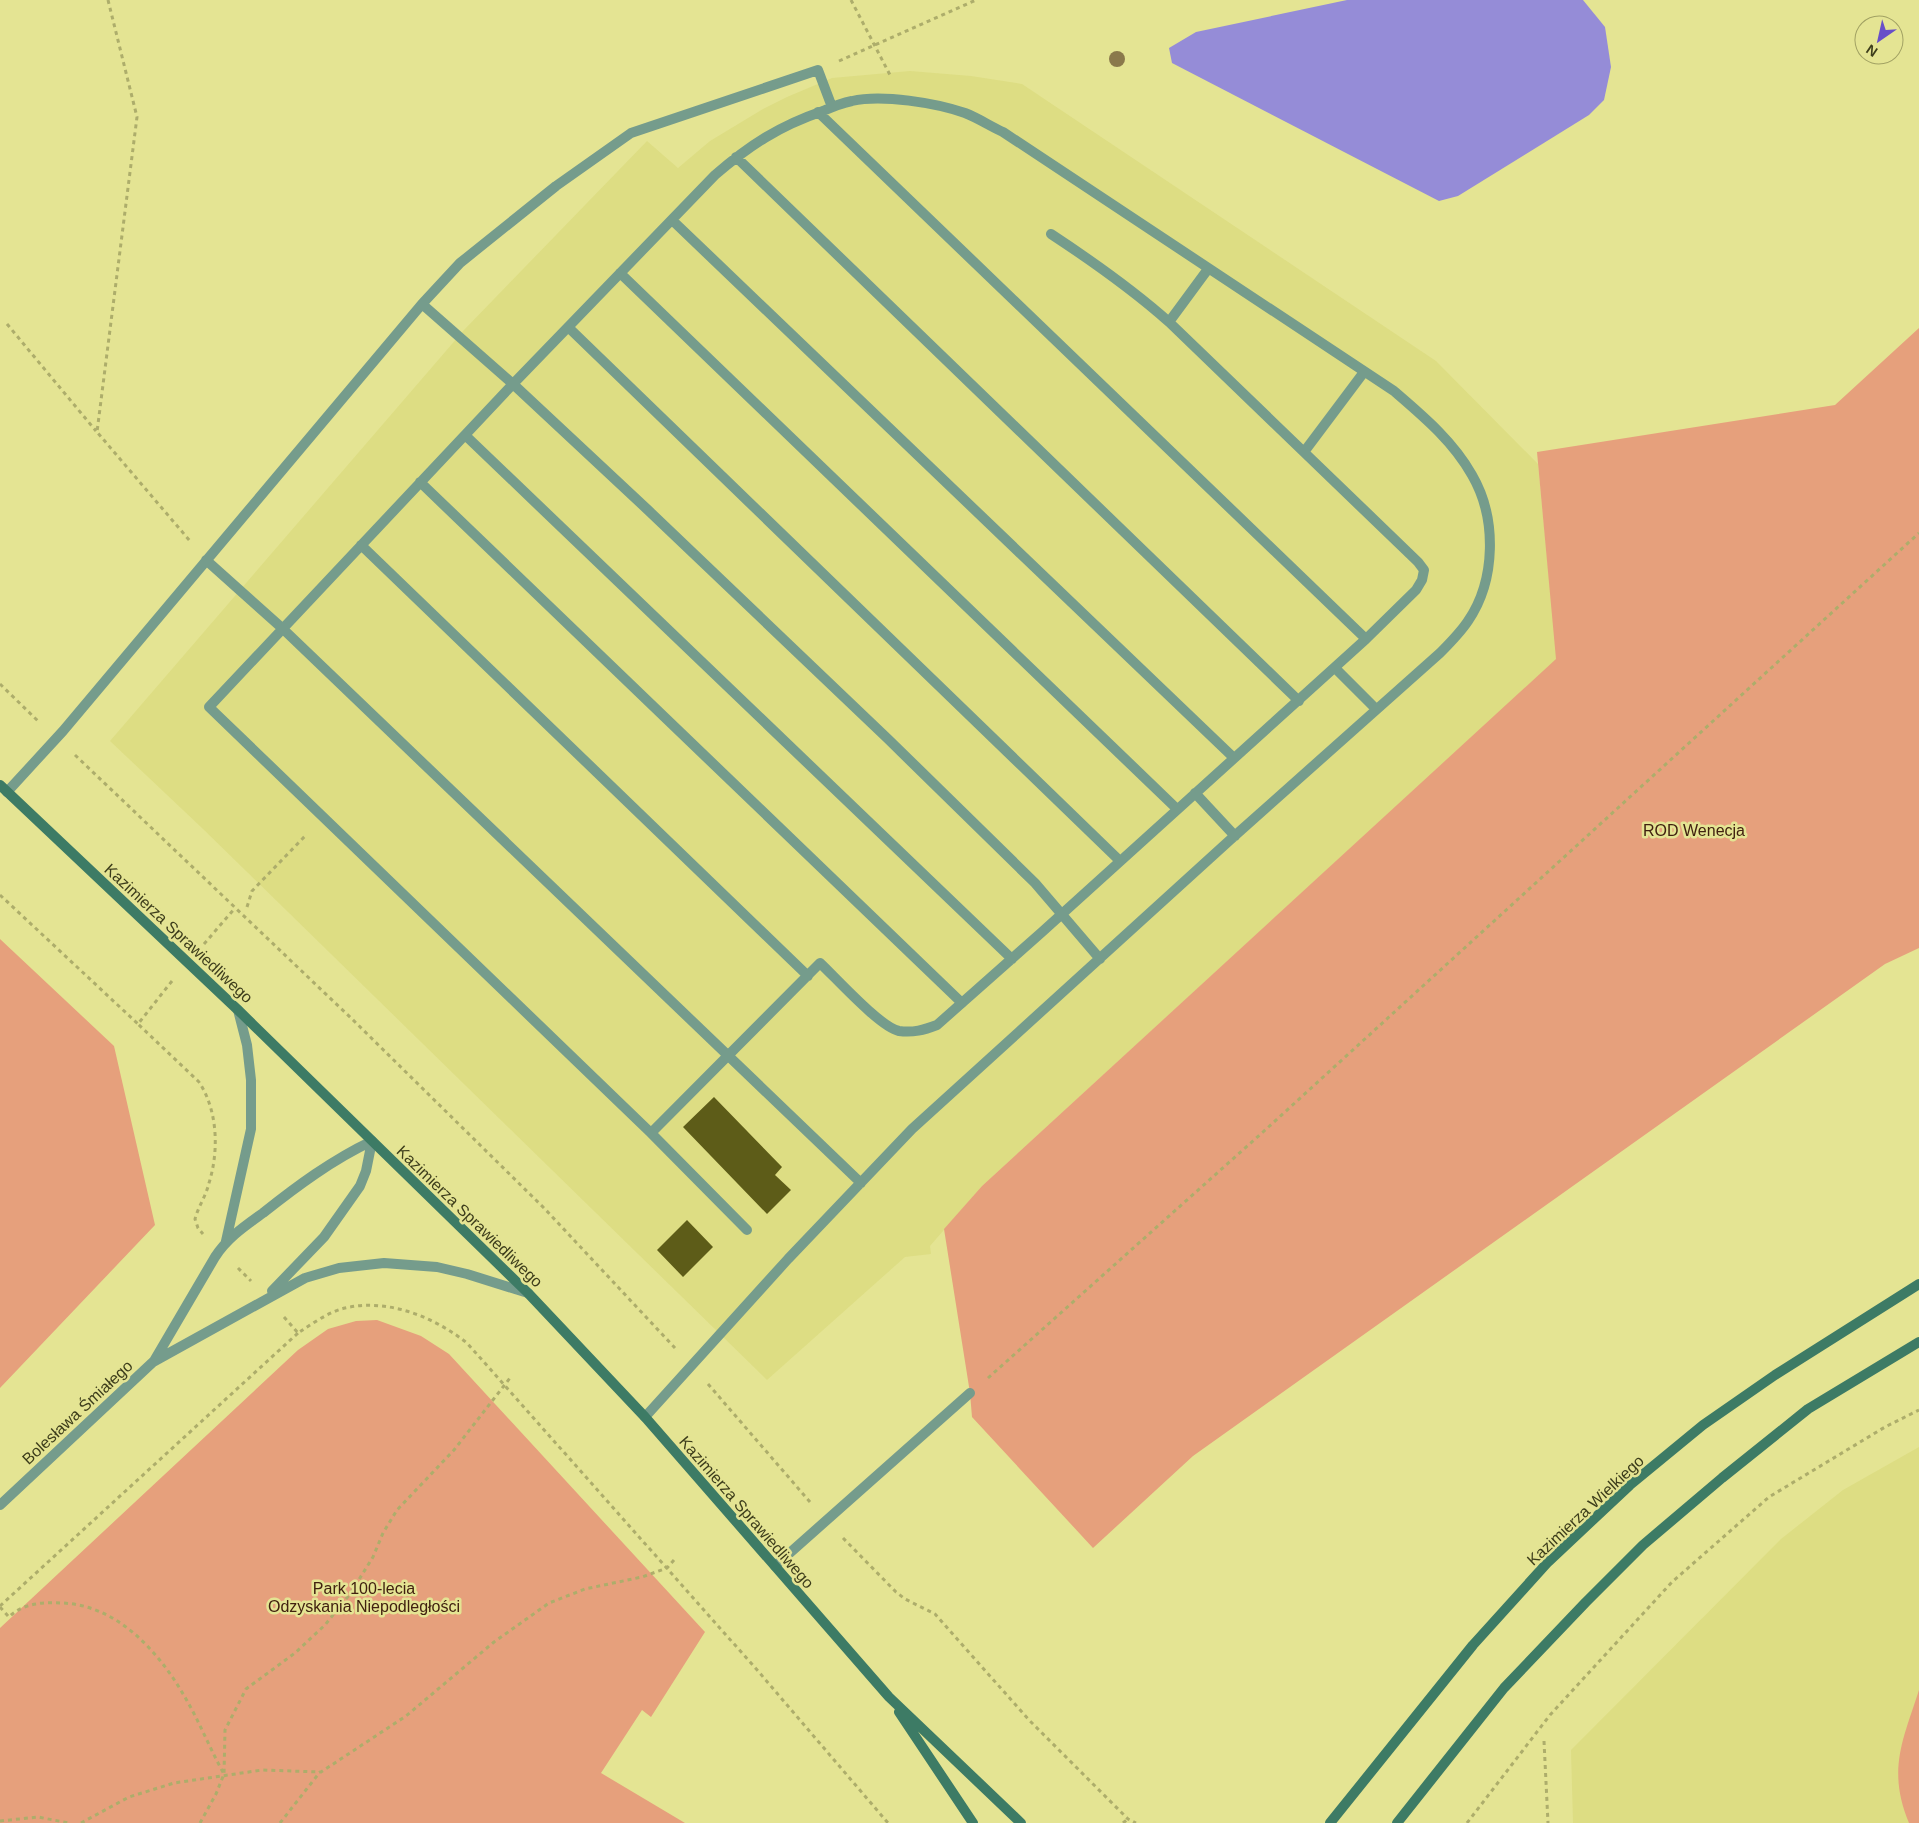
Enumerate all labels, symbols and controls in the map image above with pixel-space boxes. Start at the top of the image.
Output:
north arrow [1854,15,1904,65]
text: N [1863,41,1880,60]
park label: ROD Wenecja [1643,822,1745,839]
street label: Kazimierza Sprawiedliwego [101,860,256,1006]
street label: Kazimierza Sprawiedliwego [393,1142,546,1290]
street label: Bolesława Śmiałego [18,1356,136,1468]
street label: Kazimierza Sprawiedliwego [676,1433,817,1592]
street label: Kazimierza Wielkiego [1524,1452,1647,1569]
park label: Park 100-lecia Odzyskania Niepodległości [268,1580,460,1615]

